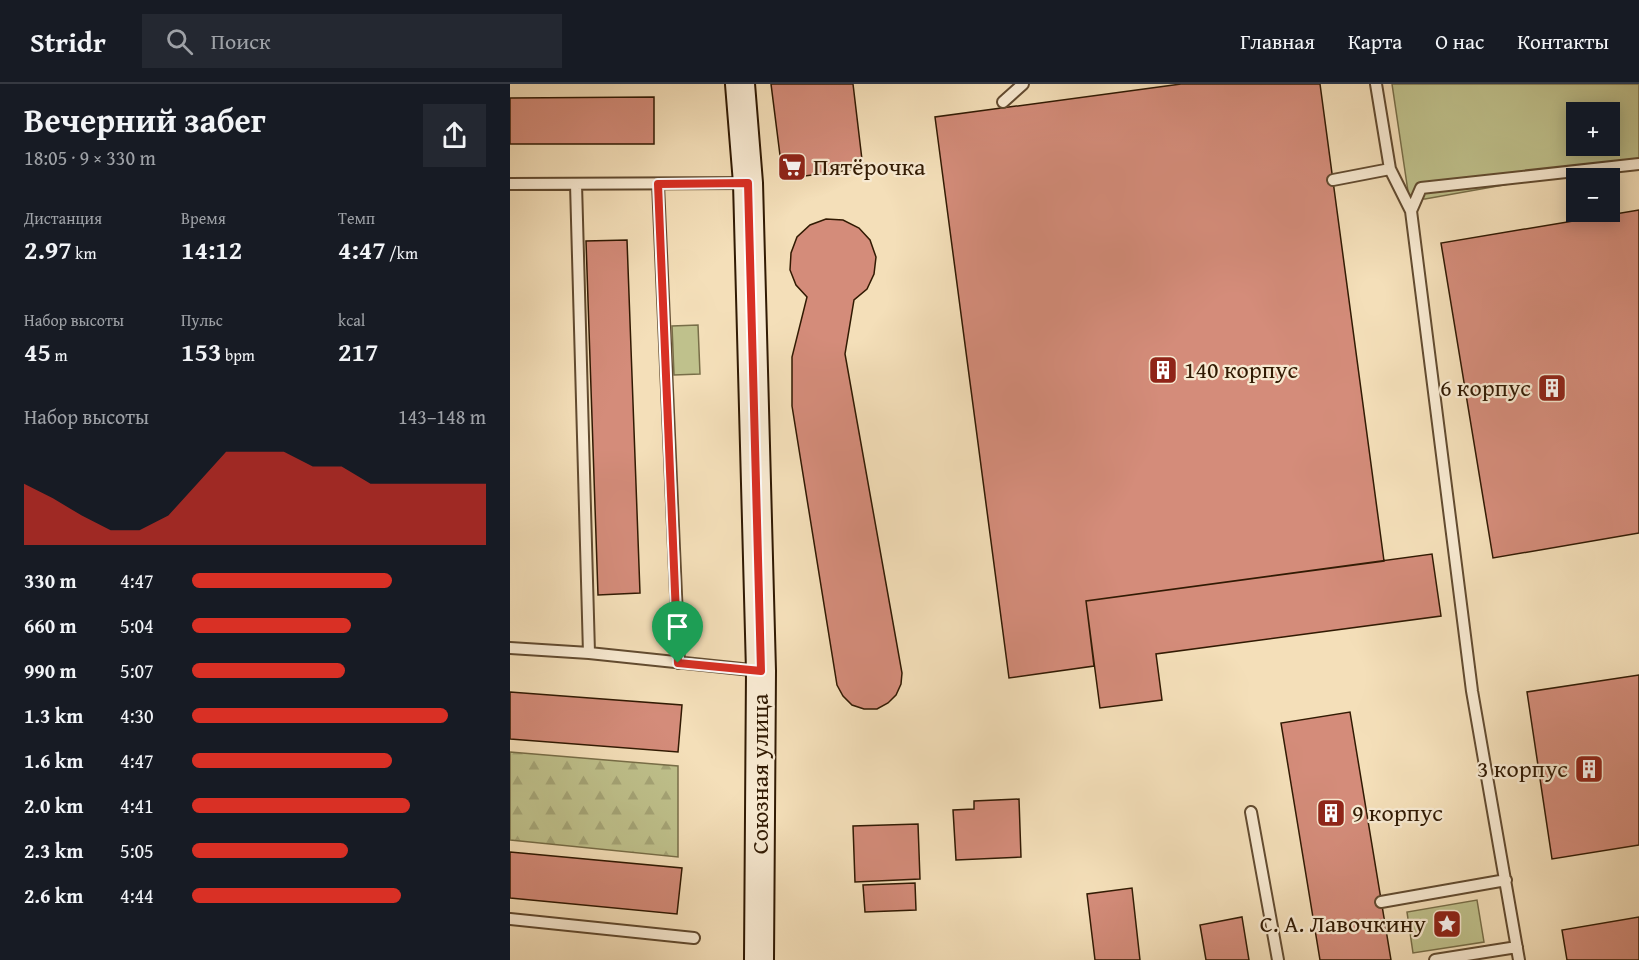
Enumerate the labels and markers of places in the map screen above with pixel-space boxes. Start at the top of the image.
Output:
place label: Пятёрочка [813,149,926,184]
supermarket icon: Пятёрочка [776,151,808,183]
place label: 140 корпус [1184,352,1298,387]
building icon: 140 корпус [1147,354,1179,386]
place label: 6 корпус [1440,370,1531,405]
building icon: 6 корпус [1536,372,1568,404]
pin [652,601,703,663]
place label: 3 корпус [1477,751,1568,786]
building icon: 3 корпус [1573,753,1605,785]
place label: 9 корпус [1352,795,1443,830]
building icon: 9 корпус [1315,797,1347,829]
place label: С. А. Лавочкину [1260,906,1426,941]
place icon: С. А. Лавочкину [1431,908,1463,940]

